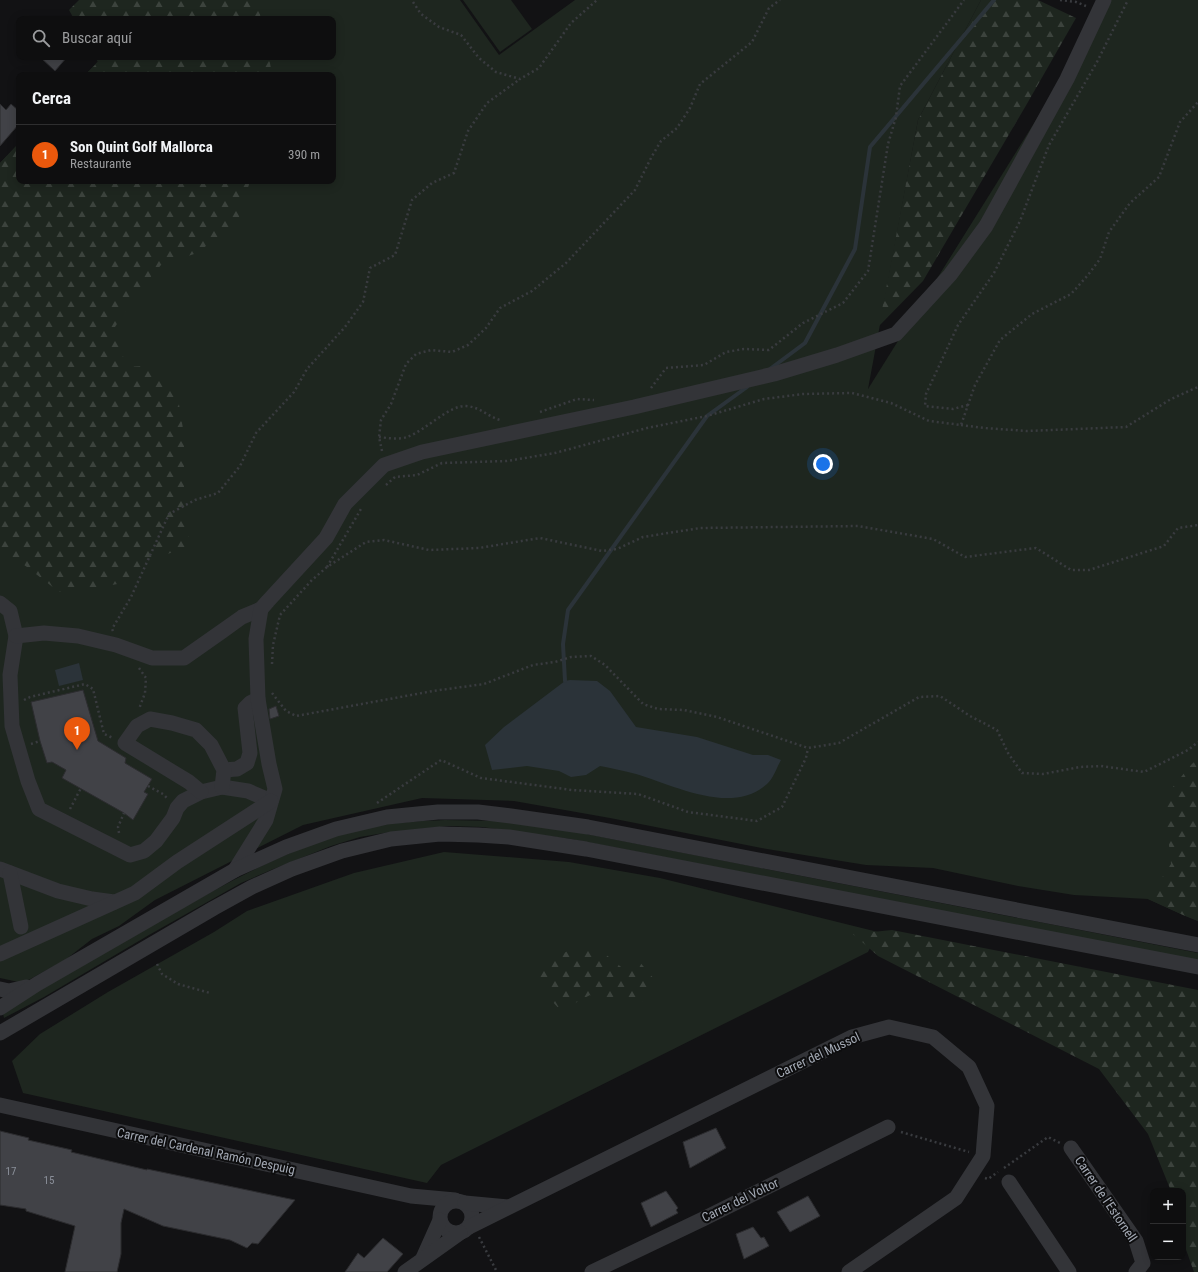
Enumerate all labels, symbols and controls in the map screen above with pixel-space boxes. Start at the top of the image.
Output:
search box [16,16,336,60]
icon: search [30,27,52,49]
text: Buscar aquí [62,29,132,47]
text: Cerca [32,88,71,108]
text: Son Quint Golf Mallorca [70,138,213,156]
text: 1 [42,147,48,162]
text: 390 m [288,147,320,162]
text: Restaurante [70,156,131,171]
your location [813,454,833,474]
pin: 1 [64,717,90,750]
street label: Carrer del Mussol [774,1029,862,1081]
street label: Carrer del Cardenal Ramón Despuig [116,1125,296,1177]
street label: Carrer de l'Estornell [1072,1153,1140,1245]
house number: 17 [6,1165,16,1178]
house number: 15 [44,1174,54,1187]
street label: Carrer del Voltor [699,1175,781,1225]
map controls [1150,1188,1186,1260]
button: + [1150,1188,1186,1224]
button: − [1150,1224,1186,1260]

